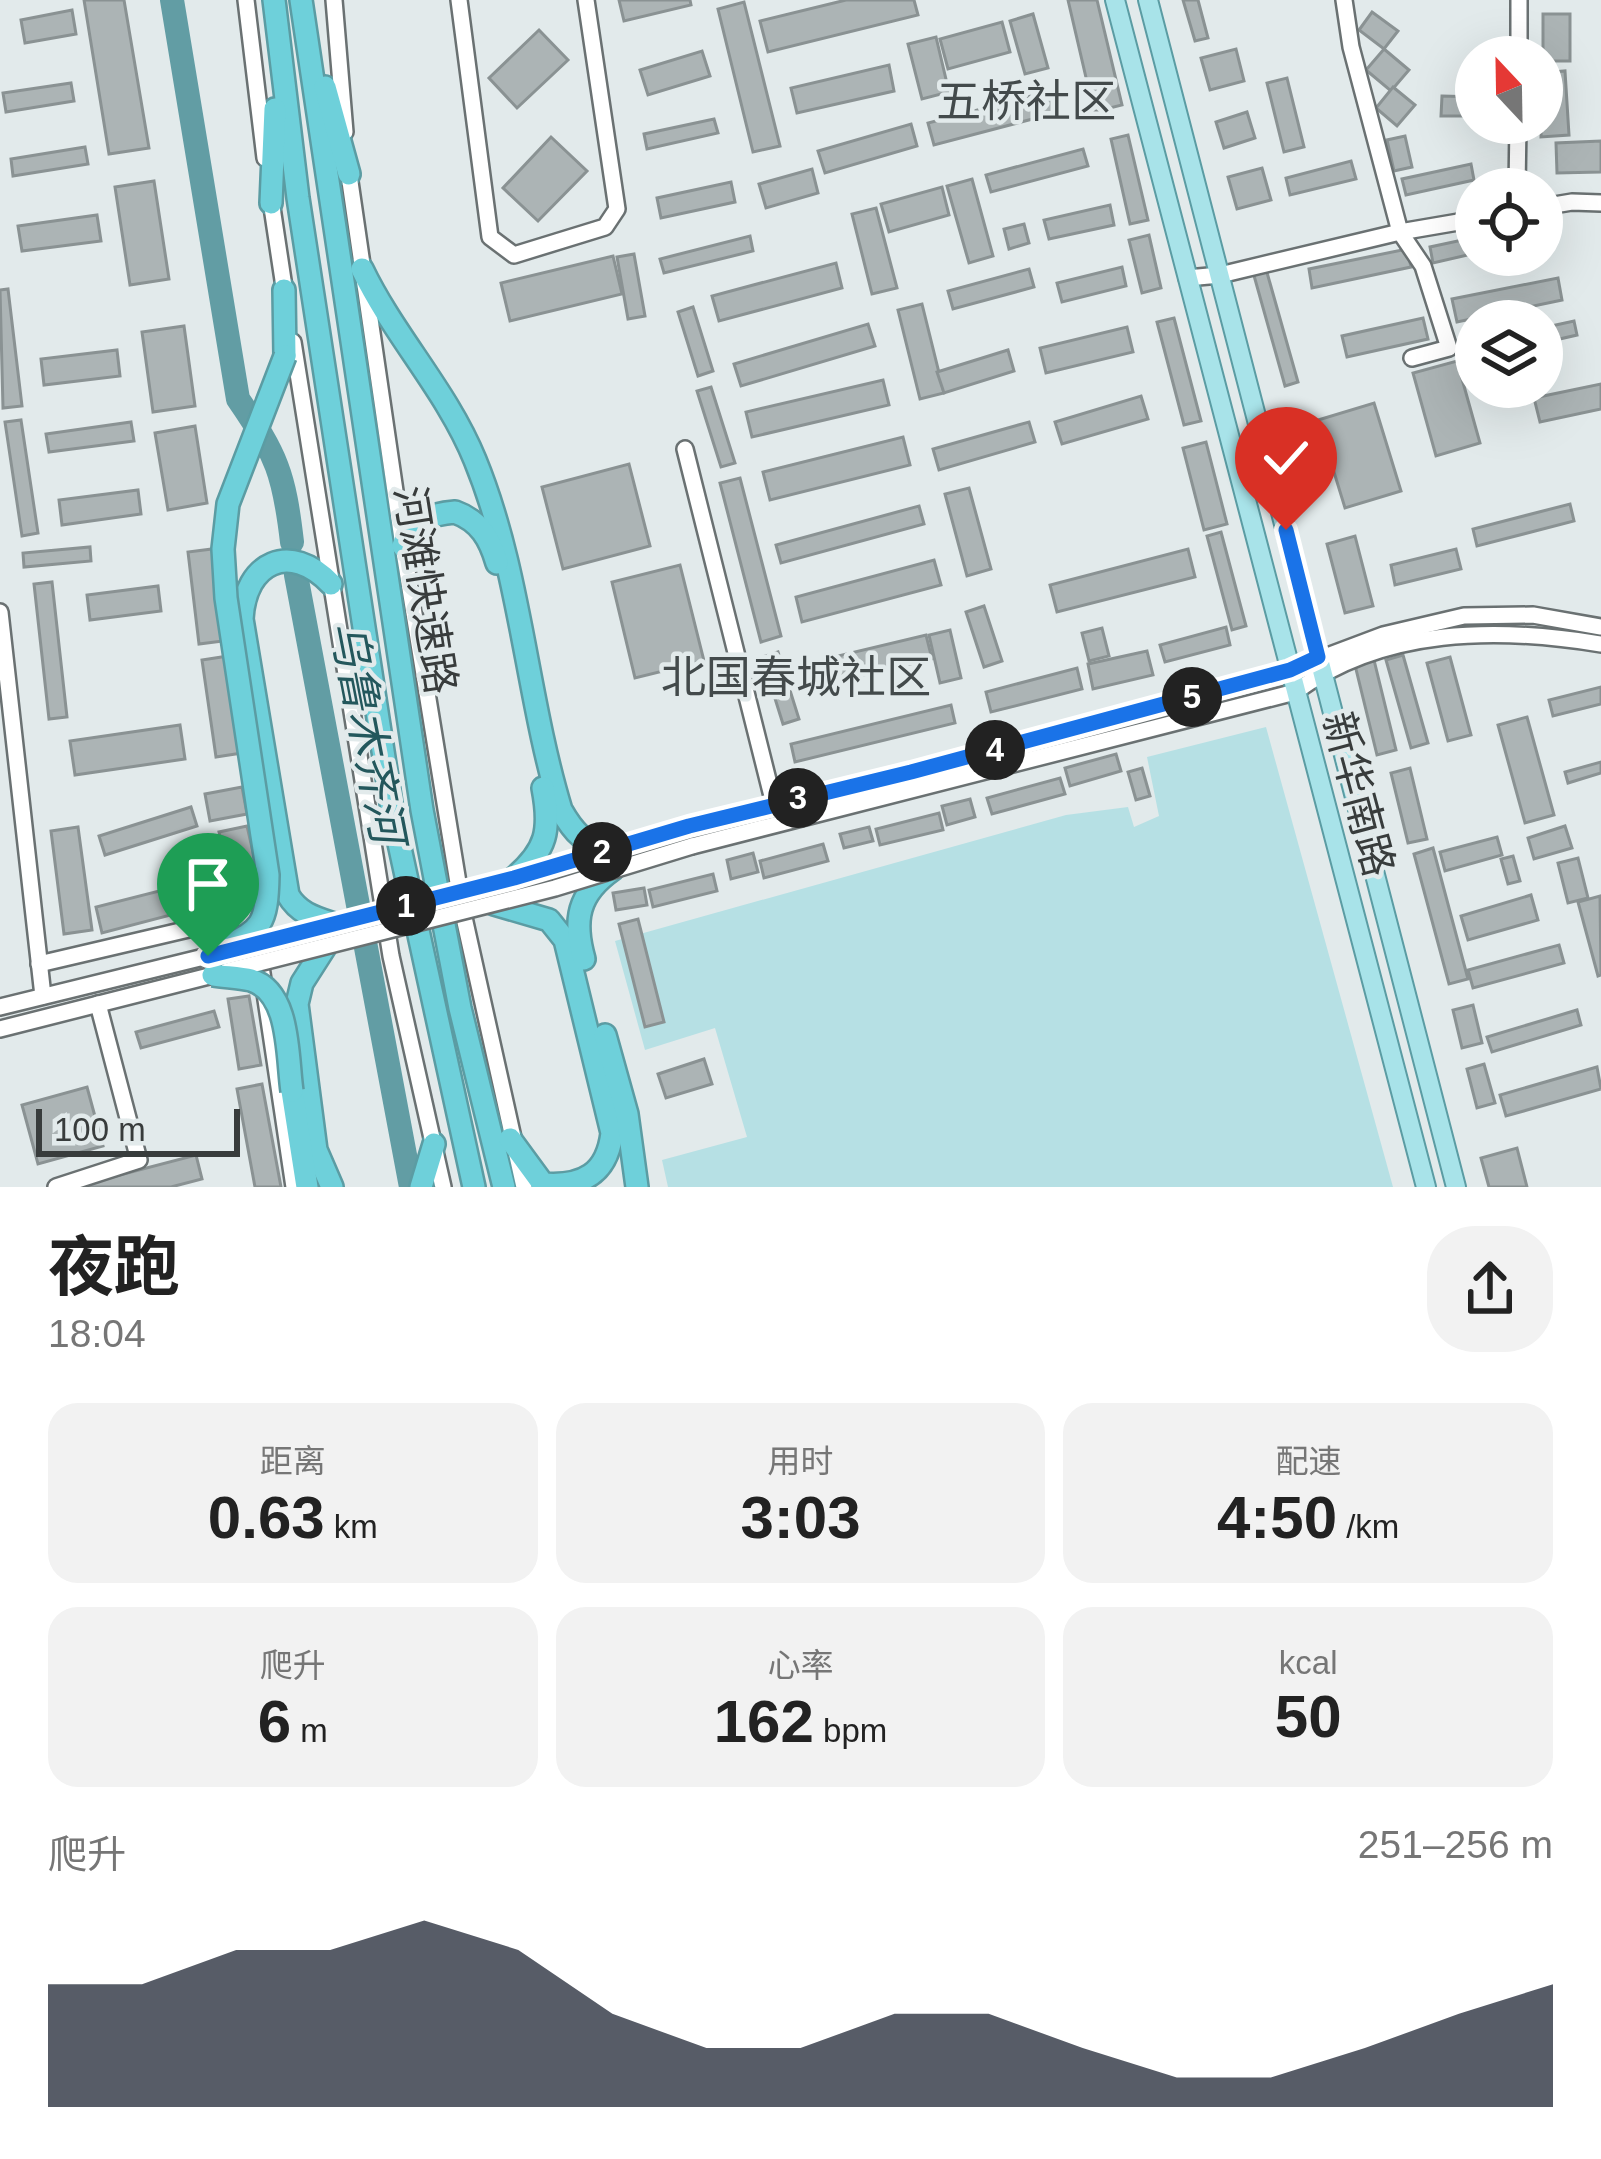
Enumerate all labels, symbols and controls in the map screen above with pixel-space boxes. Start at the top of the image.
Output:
north arrow [1455,36,1563,144]
map controls [1455,36,1563,408]
district label: 五桥社区 [936,76,1116,127]
button: locate [1455,168,1563,276]
button: layers [1455,300,1563,408]
pin [1235,407,1337,530]
icon: check [1253,425,1319,491]
street label: 河滩快速路 [386,483,465,697]
water label: 乌鲁木齐河 [321,617,416,855]
district label: 北国春城社区 [661,652,931,703]
pin: 5 [1162,667,1222,727]
text: 5 [1183,678,1201,715]
street label: 新华南路 [1314,707,1403,881]
pin: 4 [965,720,1025,780]
text: 4 [986,731,1004,768]
pin: 3 [768,768,828,828]
text: 3 [789,779,807,816]
pin: 2 [572,822,632,882]
pin [157,833,259,956]
text: 2 [593,833,611,870]
icon: arrive [175,851,241,917]
pin: 1 [376,876,436,936]
text: 1 [397,887,415,924]
scale bar [36,1103,240,1156]
text: 100 m [54,1111,146,1148]
button: share [1427,1226,1553,1352]
text: 夜跑 [48,1230,180,1304]
text: 18:04 [48,1312,146,1355]
text: 距离 [260,1443,326,1480]
text: 用时 [767,1443,833,1480]
text: 配速 [1275,1443,1341,1480]
text: 0.63 [208,1484,325,1551]
text: 3:03 [740,1484,861,1551]
text: 4:50 [1217,1484,1337,1551]
text: km [325,1508,378,1545]
text: /km [1337,1508,1399,1545]
text: kcal [1279,1644,1338,1681]
text: 爬升 [260,1647,326,1684]
text: 心率 [767,1647,833,1684]
text: 50 [1275,1683,1342,1750]
text: 6 [258,1688,291,1755]
text: 162 [714,1688,814,1755]
text: m [291,1712,328,1749]
text: bpm [814,1712,887,1749]
text: 251–256 m [1358,1823,1553,1866]
text: 爬升 [48,1833,126,1876]

